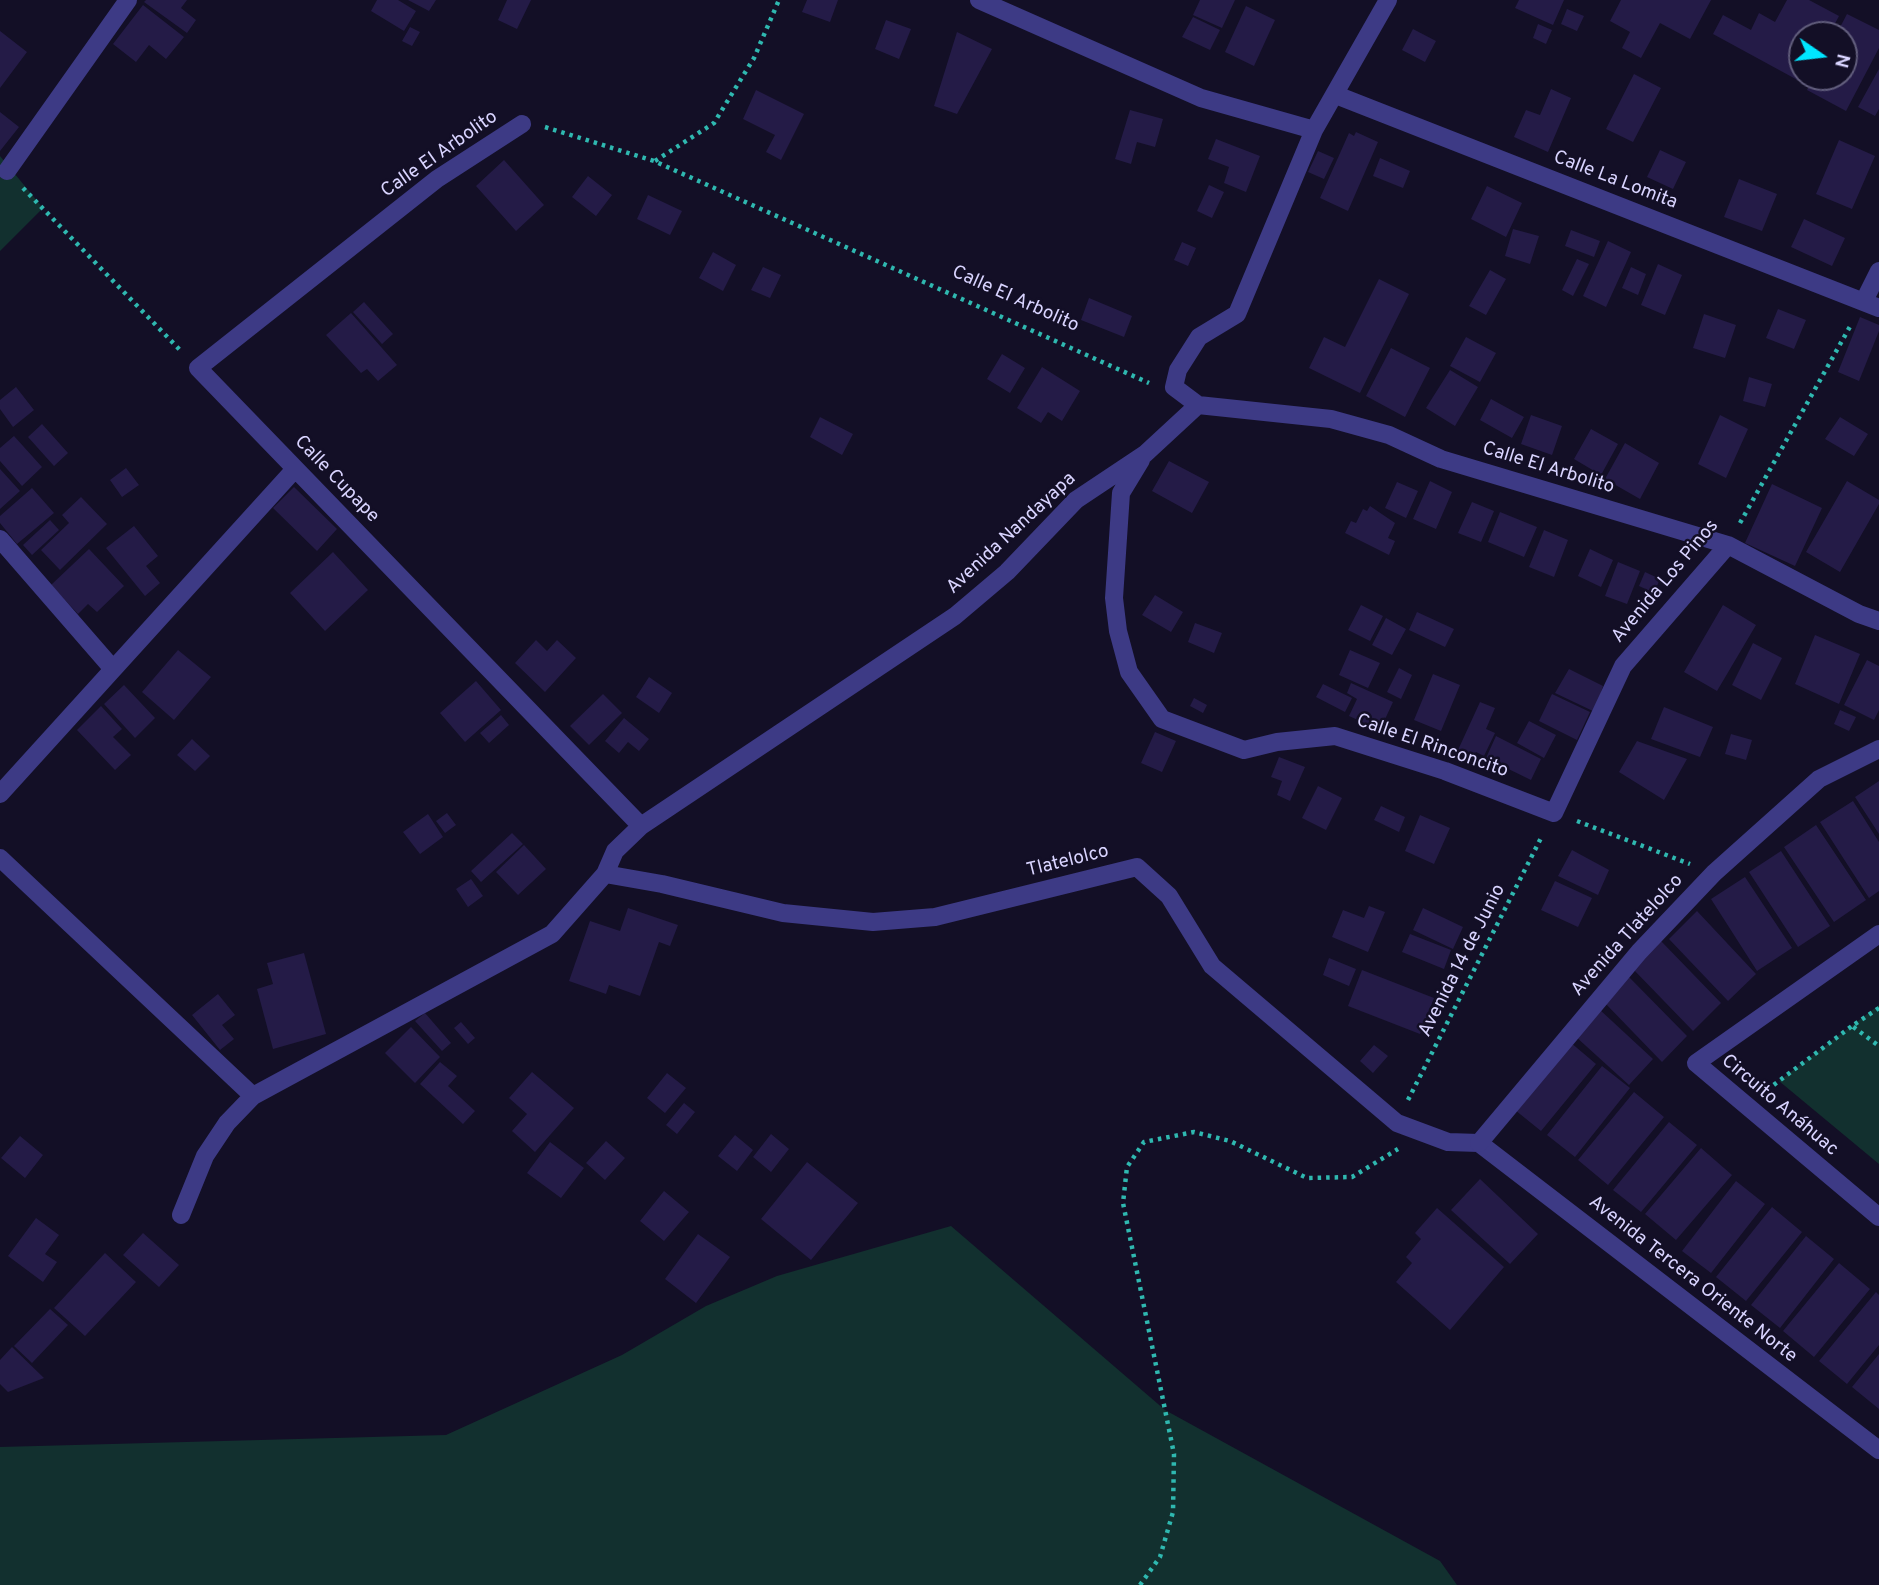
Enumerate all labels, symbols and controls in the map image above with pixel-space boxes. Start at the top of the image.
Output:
north arrow [1788,21,1858,91]
text: N [1828,51,1855,70]
street label: Calle El Arbolito [377,106,503,204]
street label: Calle La Lomita [1550,147,1680,215]
street label: Calle El Arbolito [948,262,1082,338]
street label: Calle Cupape [289,432,383,528]
street label: Calle El Arbolito [1479,438,1617,500]
street label: Avenida Nandayapa [943,468,1081,600]
street label: Avenida Los Pinos [1608,516,1724,648]
street label: Calle El Rinconcito [1353,710,1511,784]
street label: Tlatelolco [1025,841,1111,883]
street label: Avenida Tlatelolco [1567,870,1689,1002]
street label: Avenida 14 de Junio [1415,881,1511,1041]
street label: Circuito Anáhuac [1716,1050,1842,1162]
street label: Avenida Tercera Oriente Norte [1583,1191,1801,1369]

